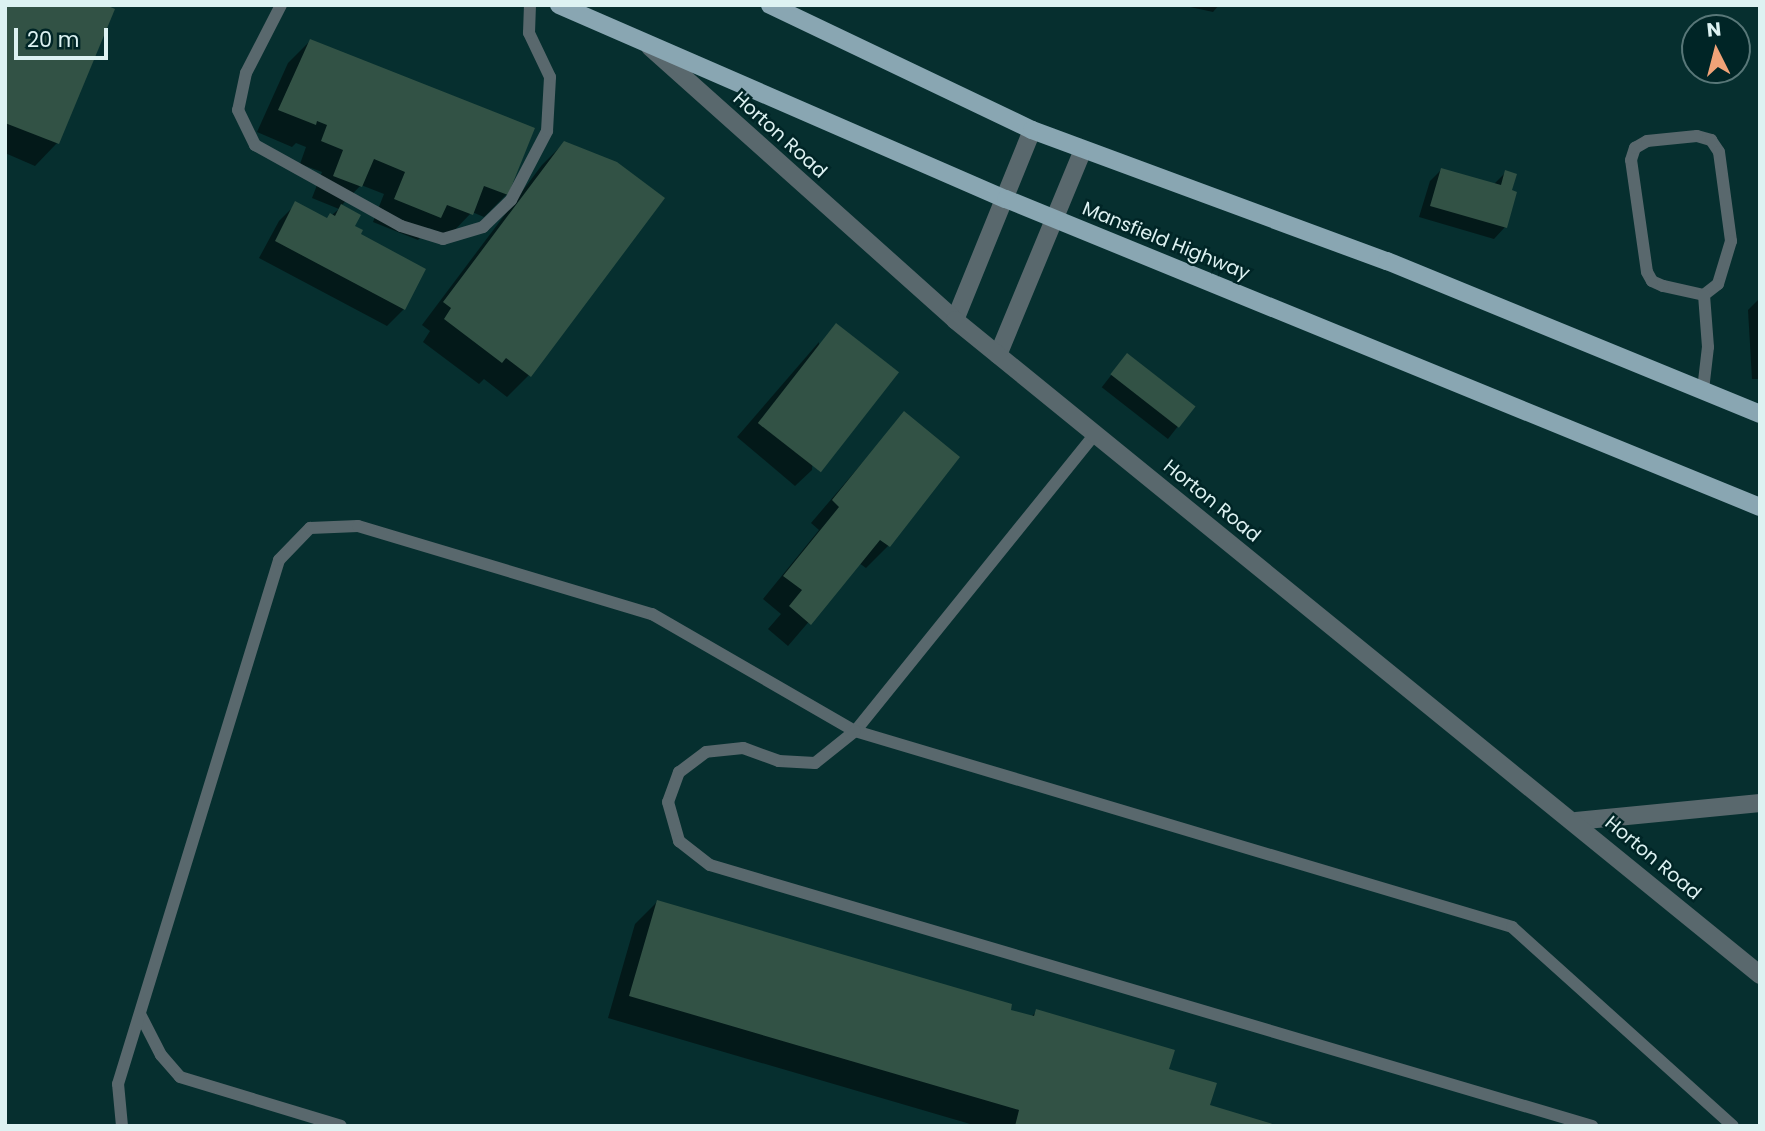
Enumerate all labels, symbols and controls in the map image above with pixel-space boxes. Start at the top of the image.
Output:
scale bar [18,14,112,58]
north arrow [1681,14,1751,84]
text: N [1705,15,1722,44]
text: 20 m [27,25,80,54]
street label: Horton Road [728,87,832,183]
street label: Mansfield Highway [1079,197,1253,285]
street label: Horton Road [1159,455,1265,547]
street label: Horton Road [1600,811,1706,905]

